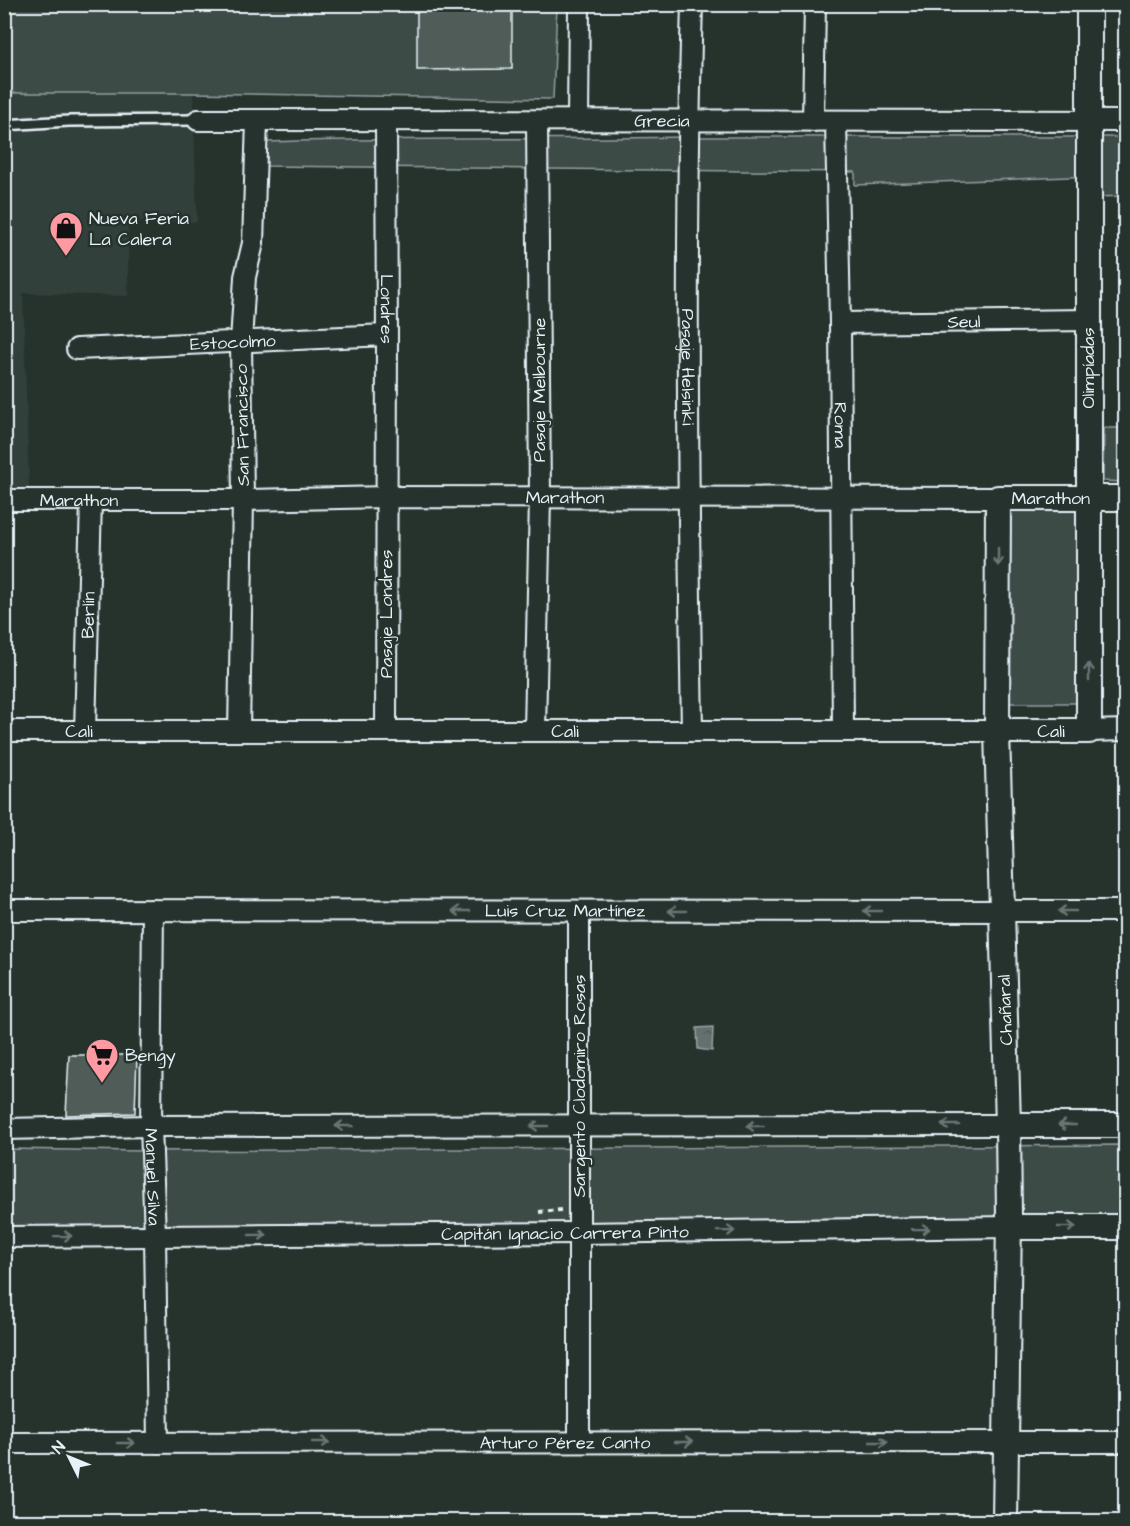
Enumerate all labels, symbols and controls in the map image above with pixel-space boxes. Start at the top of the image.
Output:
street label: Grecia [634,108,690,134]
place label: Nueva Feria La Calera [89,206,189,252]
shop icon: Nueva Feria La Calera [48,210,84,257]
street label: Londres [374,274,399,344]
street label: Pasaje Helsinki [675,308,700,426]
street label: Seul [947,309,981,335]
street label: Pasaje Melbourne [527,318,552,462]
street label: Estocolmo [190,328,276,357]
street label: Olimpíadas [1076,328,1101,408]
street label: San Francisco [229,364,256,486]
street label: Roma [828,402,853,448]
street label: Marathon [526,485,604,510]
street label: Marathon [1012,486,1090,511]
street label: Marathon [40,488,118,513]
one-way arrow [992,546,1004,566]
street label: Pasaje Londres [374,550,399,678]
street label: Berlín [75,591,102,639]
one-way arrow [1083,663,1095,683]
street label: Cali [65,719,93,744]
street label: Cali [551,719,579,744]
street label: Cali [1037,719,1065,744]
street label: Luis Cruz Martínez [485,898,645,924]
one-way arrow [452,905,472,917]
one-way arrow [668,905,688,917]
one-way arrow [863,905,883,917]
one-way arrow [1058,905,1078,917]
street label: Chañaral [992,974,1019,1046]
street label: Sargento Clodomiro Rosas [567,975,593,1197]
supermarket icon: Bengy [84,1037,120,1084]
place label: Bengy [125,1043,176,1069]
one-way arrow [940,1119,960,1131]
one-way arrow [1058,1119,1078,1131]
one-way arrow [334,1120,354,1132]
one-way arrow [529,1120,549,1132]
one-way arrow [745,1120,765,1132]
street label: Manuel Silva [138,1128,167,1226]
street label: Capitán Ignacio Carrera Pinto [441,1219,689,1247]
one-way arrow [1057,1221,1077,1233]
one-way arrow [910,1223,930,1234]
one-way arrow [715,1225,735,1237]
one-way arrow [247,1229,267,1241]
one-way arrow [52,1231,72,1242]
north arrow [39,1427,99,1487]
street label: Arturo Pérez Canto [480,1430,650,1456]
text: N [47,1436,70,1459]
one-way arrow [310,1436,330,1448]
one-way arrow [673,1436,693,1448]
one-way arrow [868,1436,888,1448]
one-way arrow [115,1437,135,1449]

